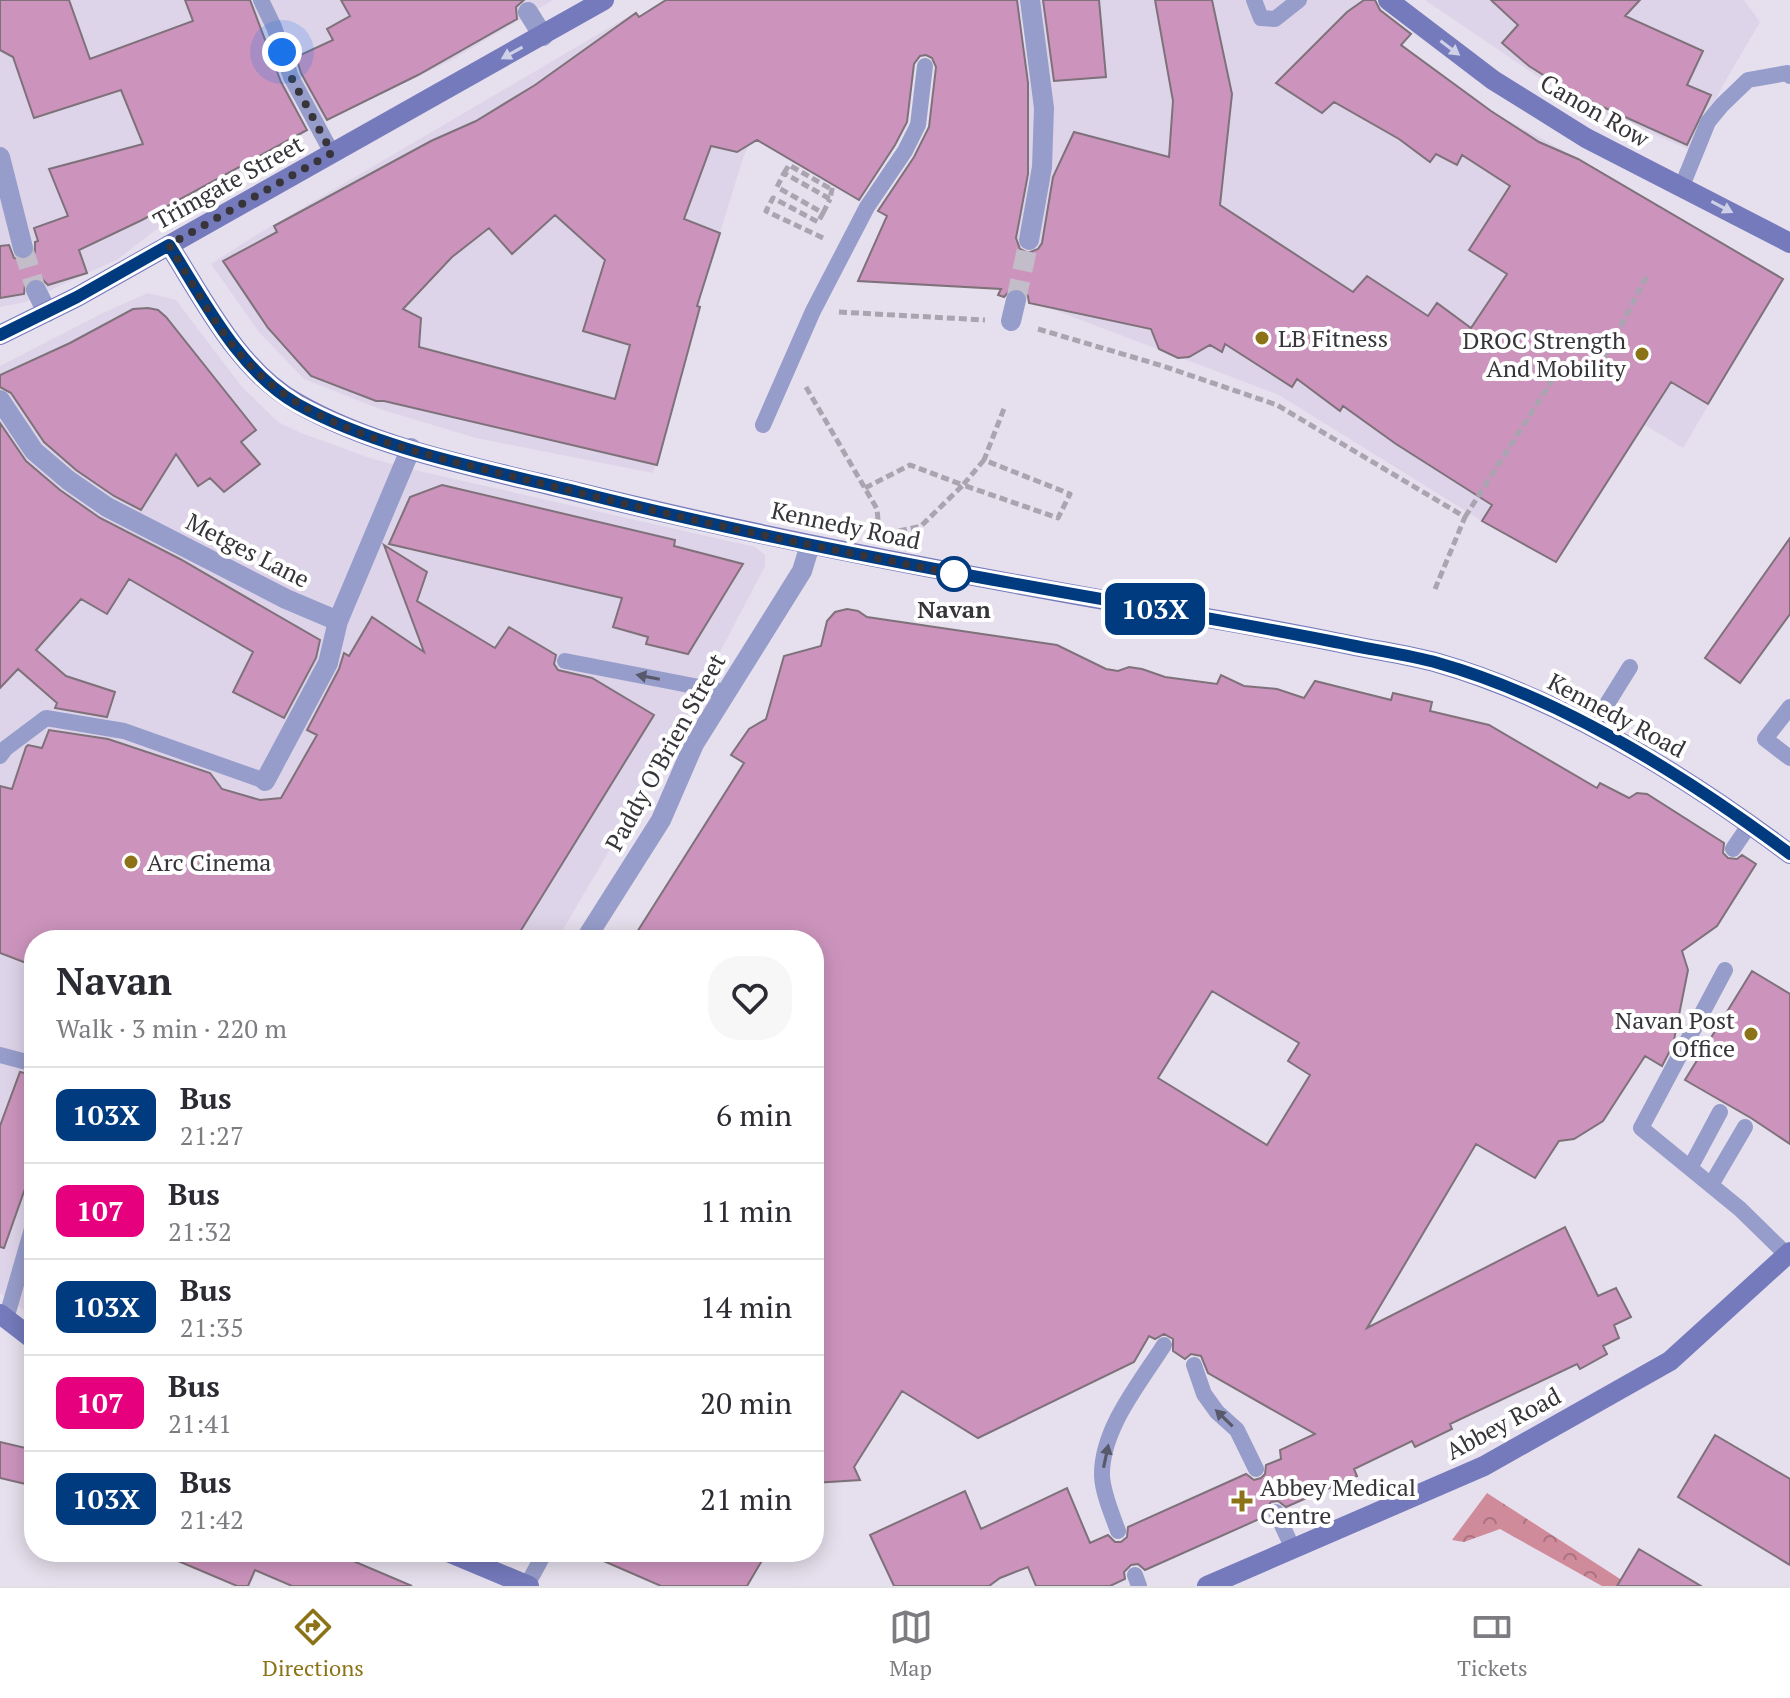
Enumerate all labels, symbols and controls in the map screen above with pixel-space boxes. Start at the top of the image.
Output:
your location [262,32,302,72]
one-way arrow [1440,39,1460,55]
one-way arrow [501,46,523,60]
street label: Canon Row [1535,66,1656,154]
street label: Trimgate Street [147,128,309,236]
one-way arrow [1710,201,1733,214]
place label: LB Fitness [1278,322,1388,354]
place label: DROC Strength And Mobility [1462,324,1627,384]
marker: LB Fitness [1253,329,1271,347]
marker: DROC Strength And Mobility [1633,345,1651,363]
street label: Kennedy Road [768,494,924,556]
street label: Metges Lane [181,505,315,595]
marker: Navan [937,557,971,591]
line badge: 103X [1099,583,1211,635]
text: 103X [1121,590,1189,627]
place label: Navan [917,593,991,625]
street label: Paddy O'Brien Street [597,648,733,856]
street label: Kennedy Road [1542,665,1692,765]
one-way arrow [636,671,661,683]
place label: Arc Cinema [147,846,271,878]
marker: Arc Cinema [122,853,140,871]
text: Navan [56,956,172,1006]
button: heart [708,956,792,1040]
place label: Navan Post Office [1615,1004,1735,1064]
text: Walk · 3 min · 220 m [56,1011,287,1045]
marker: Navan Post Office [1742,1025,1760,1043]
text: Bus [180,1078,232,1118]
text: 6 min [716,1095,792,1135]
text: 103X [72,1096,140,1133]
text: 21:27 [180,1118,244,1152]
text: Bus [168,1174,220,1214]
text: 11 min [700,1191,792,1231]
text: 107 [76,1192,124,1229]
text: 21:32 [168,1214,232,1248]
text: Bus [180,1270,232,1310]
text: 14 min [700,1287,792,1327]
text: 103X [72,1288,140,1325]
text: 21:35 [180,1310,244,1344]
text: Bus [168,1366,220,1406]
street label: Abbey Road [1440,1379,1566,1467]
text: 20 min [700,1383,792,1423]
text: 107 [76,1384,124,1421]
text: 21:41 [168,1406,232,1440]
one-way arrow [1215,1409,1234,1427]
one-way arrow [1100,1443,1113,1468]
text: Bus [180,1462,232,1502]
place label: Abbey Medical Centre [1260,1471,1416,1531]
text: 21 min [700,1479,792,1519]
text: 103X [72,1480,140,1517]
marker: Abbey Medical Centre [1231,1490,1253,1512]
text: 21:42 [180,1502,244,1536]
tab: Directions [262,1605,364,1682]
tab: Map [889,1605,933,1682]
tab: Tickets [1457,1605,1528,1682]

